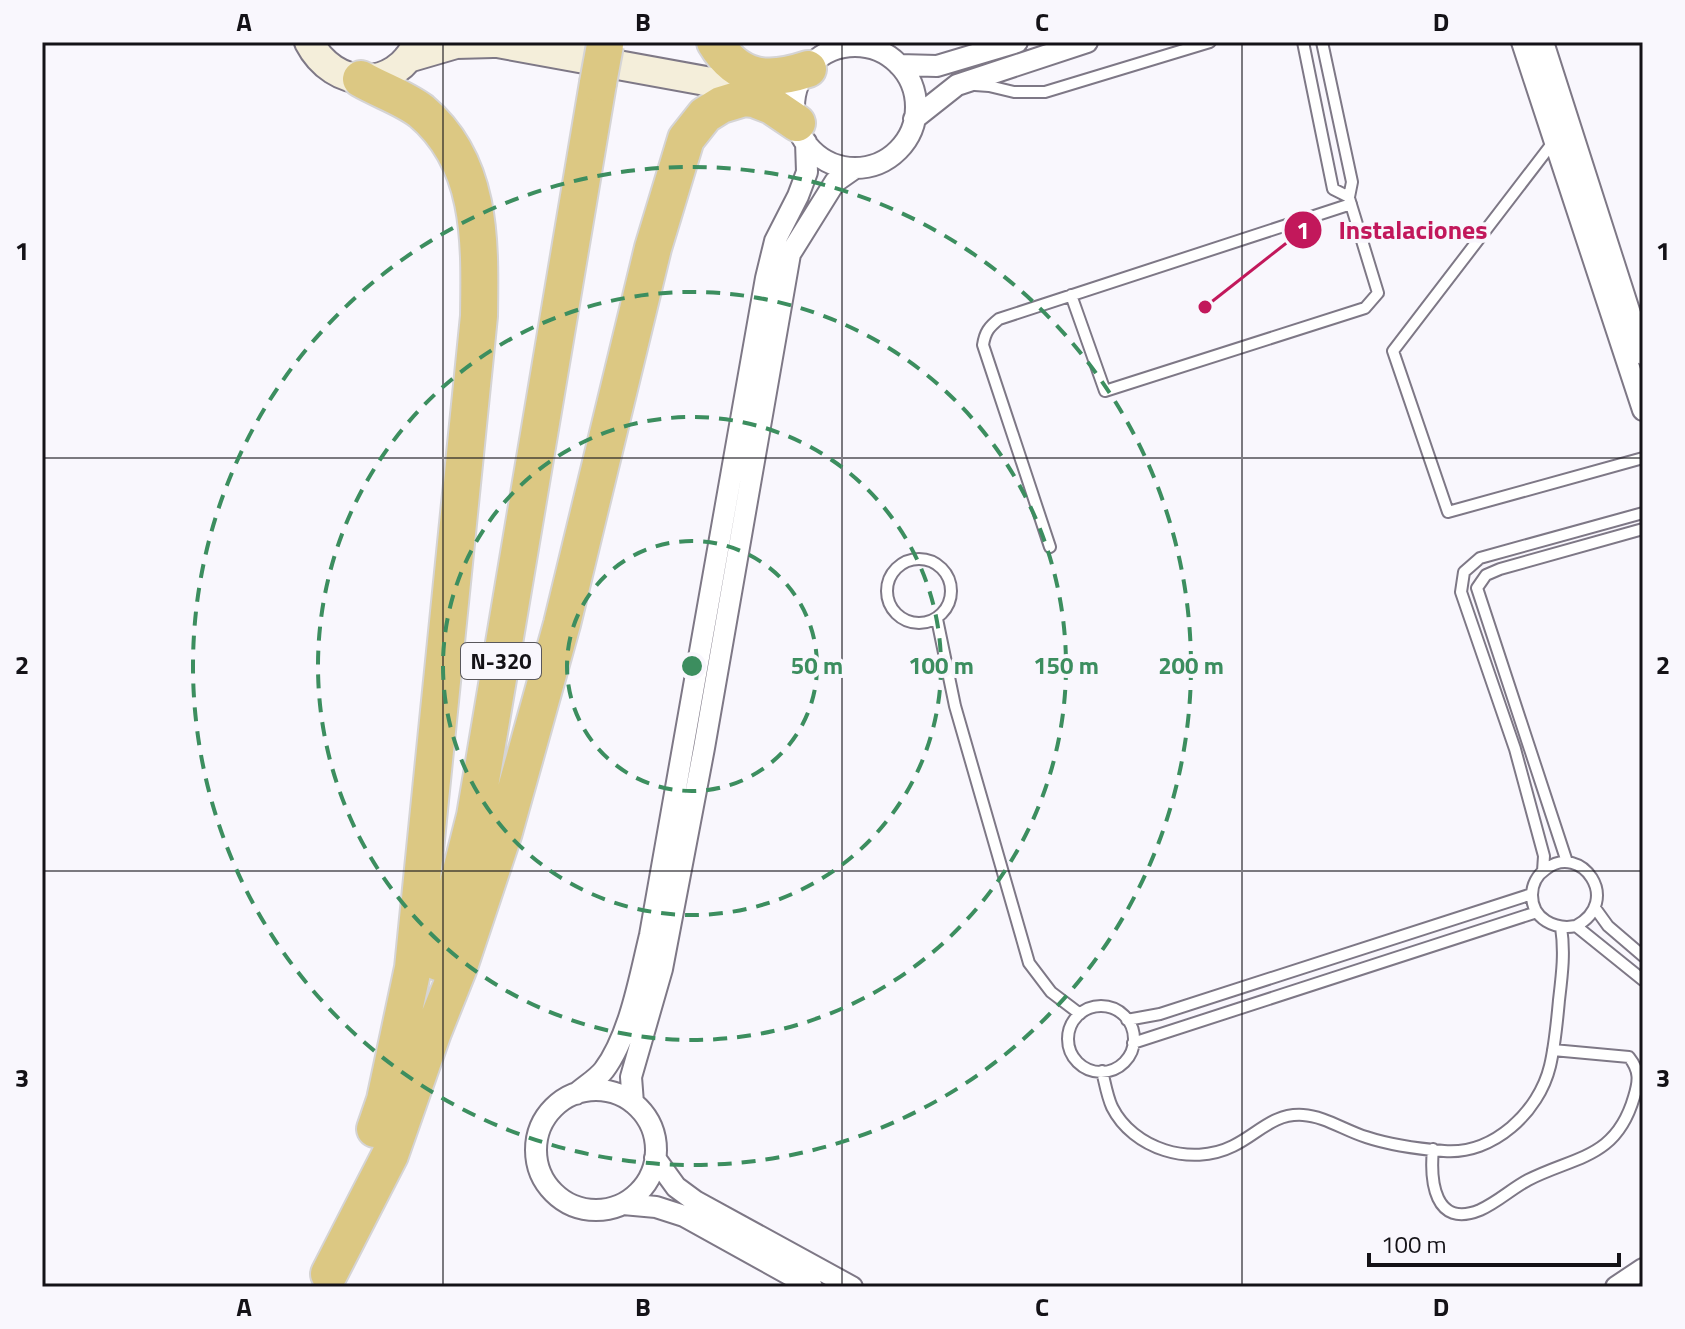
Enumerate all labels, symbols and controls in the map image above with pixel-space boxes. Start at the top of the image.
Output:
text: A [236,2,252,41]
text: B [635,2,651,41]
text: C [1035,2,1049,41]
text: D [1433,2,1449,41]
callout: Instalaciones [1283,205,1504,255]
text: Instalaciones [1338,210,1488,249]
text: 1 [1296,212,1310,248]
text: 1 [15,231,29,270]
text: 1 [1656,231,1670,270]
road number: N-320 [461,643,541,679]
text: 2 [15,645,29,684]
text: 2 [1656,645,1670,684]
text: 50 m [791,647,843,683]
text: 100 m [908,647,974,683]
text: 150 m [1033,647,1099,683]
text: 200 m [1158,647,1224,683]
centre of rings [678,652,706,680]
text: 3 [15,1058,29,1097]
text: 3 [1656,1058,1670,1097]
scale bar [1369,1217,1619,1267]
text: 100 m [1381,1226,1447,1262]
text: A [236,1287,252,1326]
text: B [635,1287,651,1326]
text: C [1035,1287,1049,1326]
text: D [1433,1287,1449,1326]

